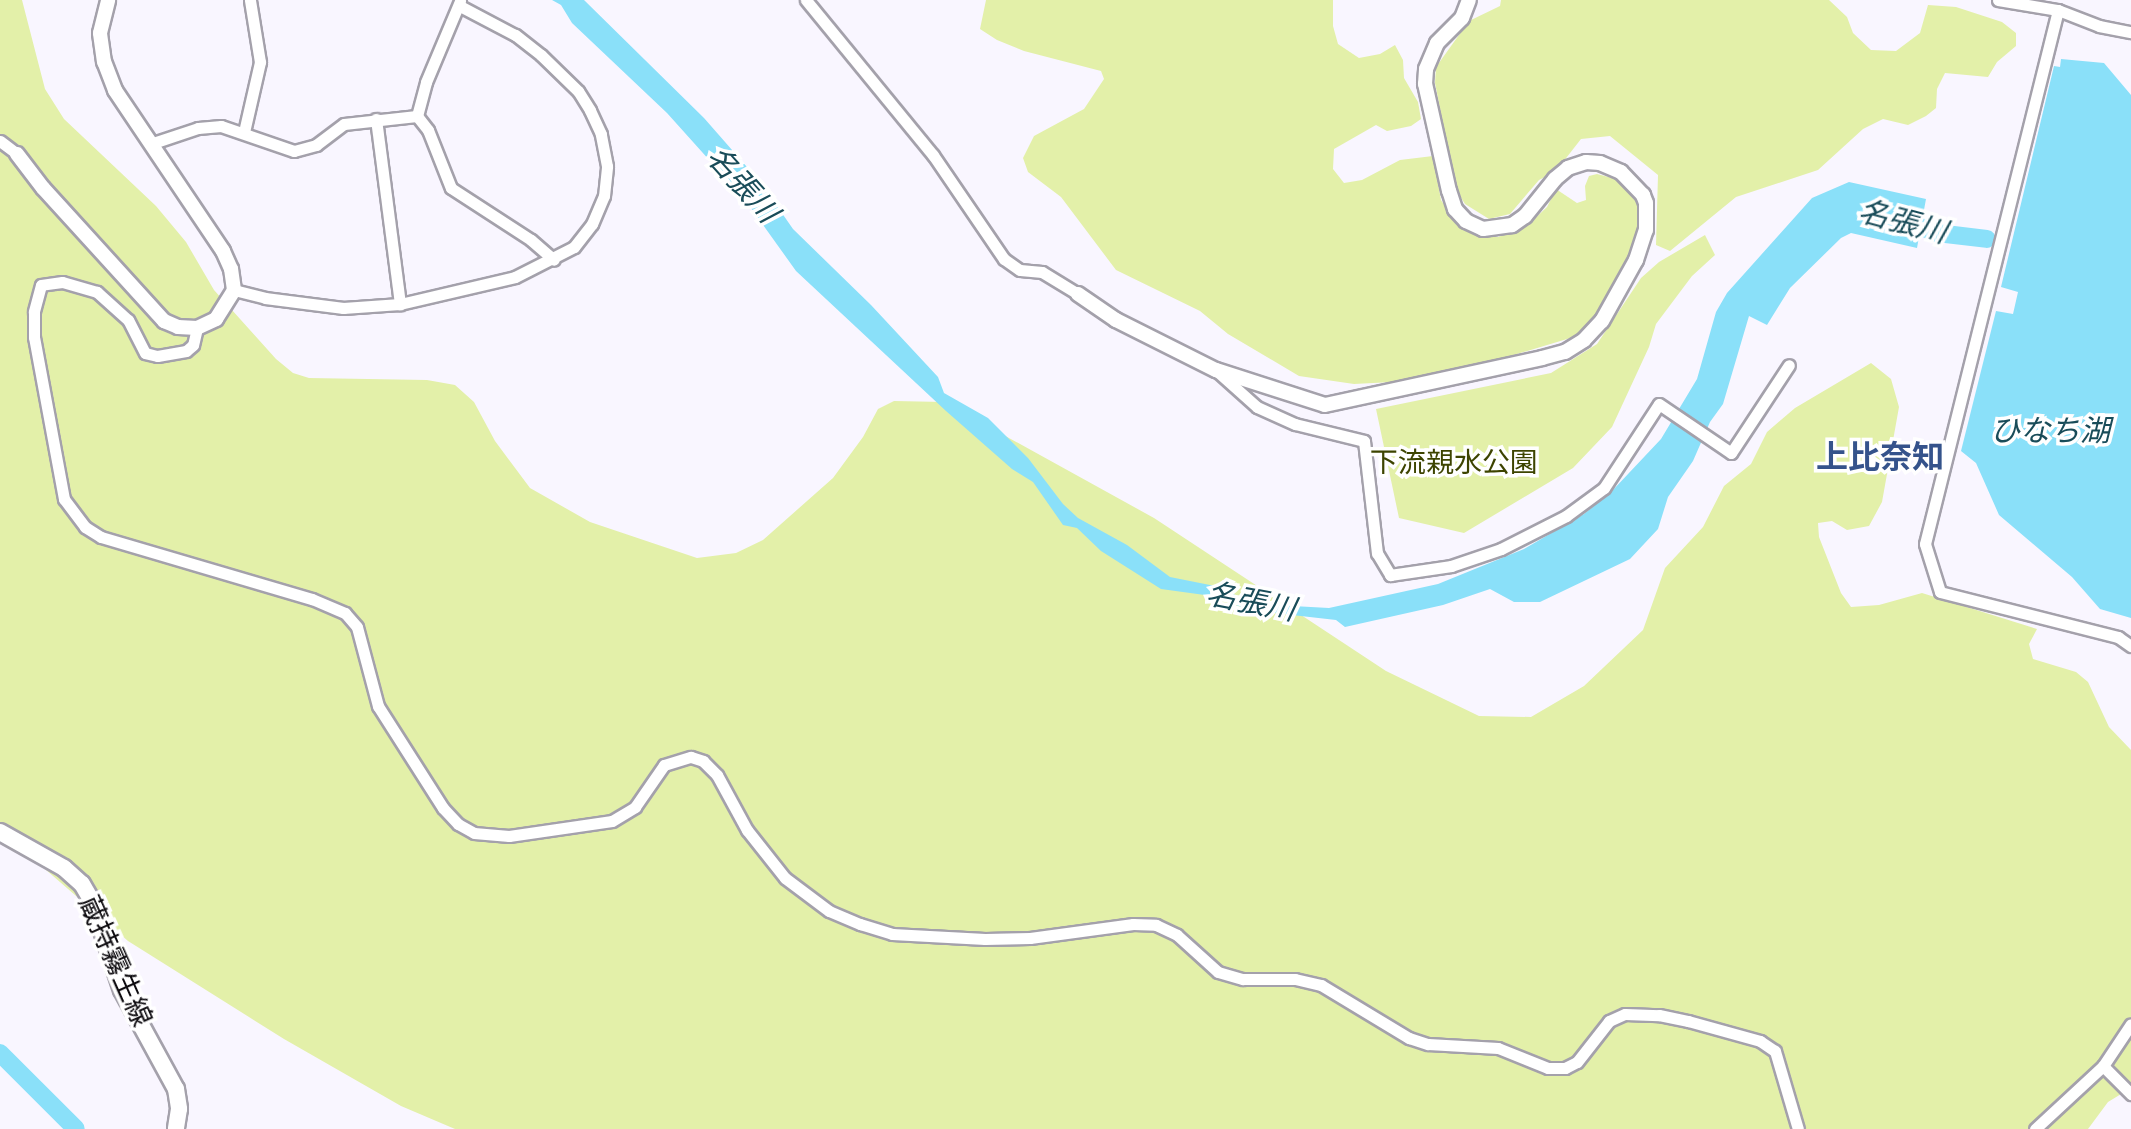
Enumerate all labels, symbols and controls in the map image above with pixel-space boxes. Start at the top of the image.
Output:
water label: 名張川 [700,139,786,229]
water label: 名張川 [1855,192,1951,250]
water label: ひなち湖 [1990,412,2110,448]
district label: 上比奈知 [1816,437,1944,475]
park label: 下流親水公園 [1370,445,1538,479]
water label: 名張川 [1203,575,1299,627]
street label: 蔵持霧生線 [72,890,160,1032]

